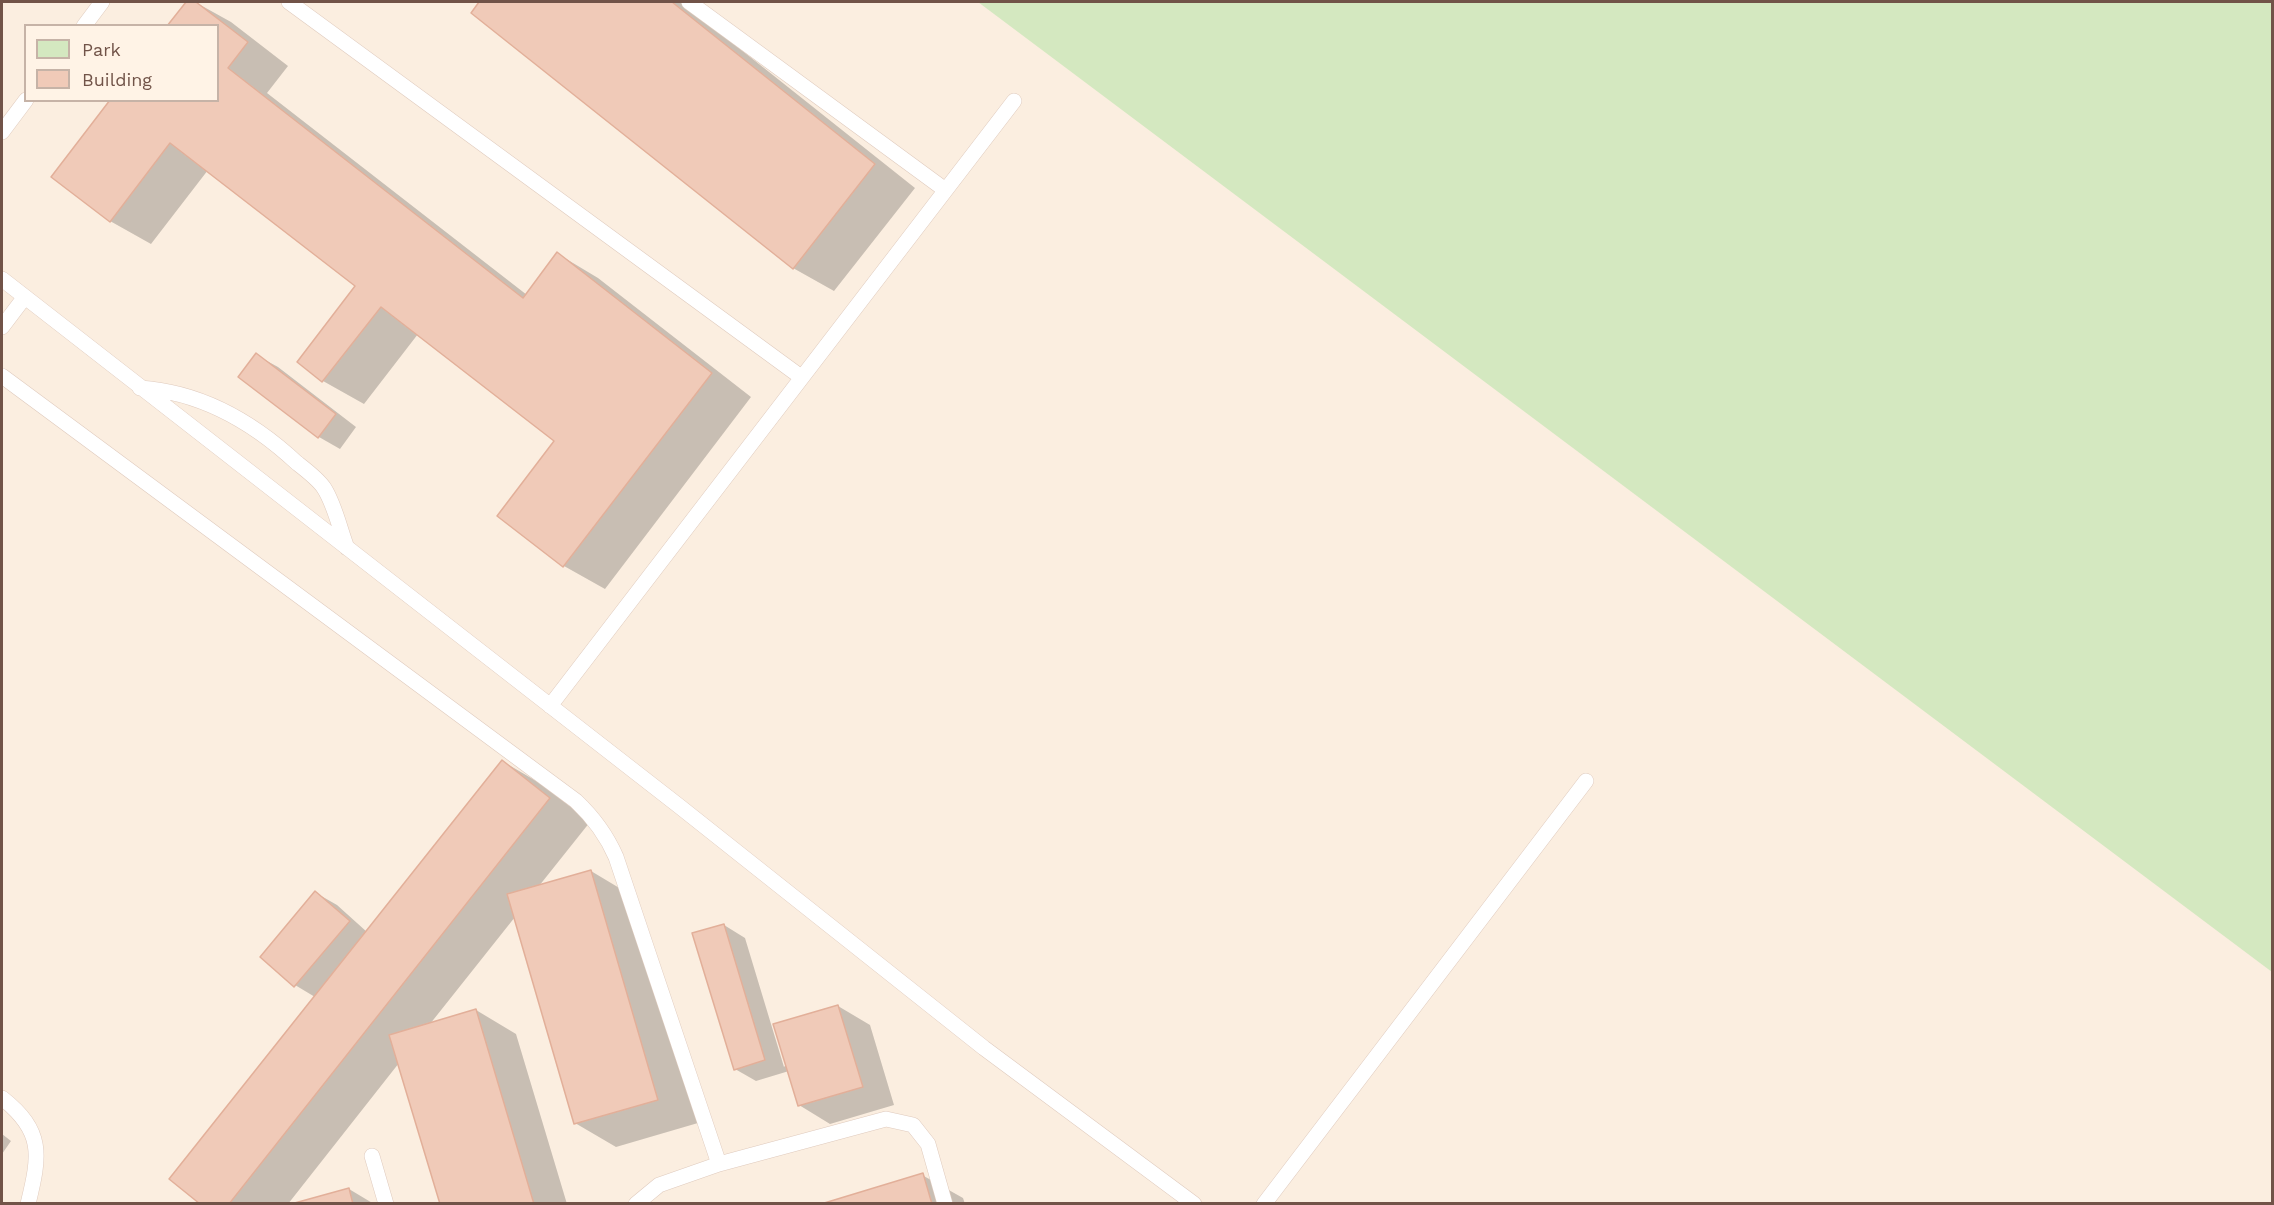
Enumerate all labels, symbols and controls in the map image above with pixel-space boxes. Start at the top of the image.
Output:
legend [24,24,219,102]
text: Park [82,39,121,60]
text: Building [82,69,152,90]

